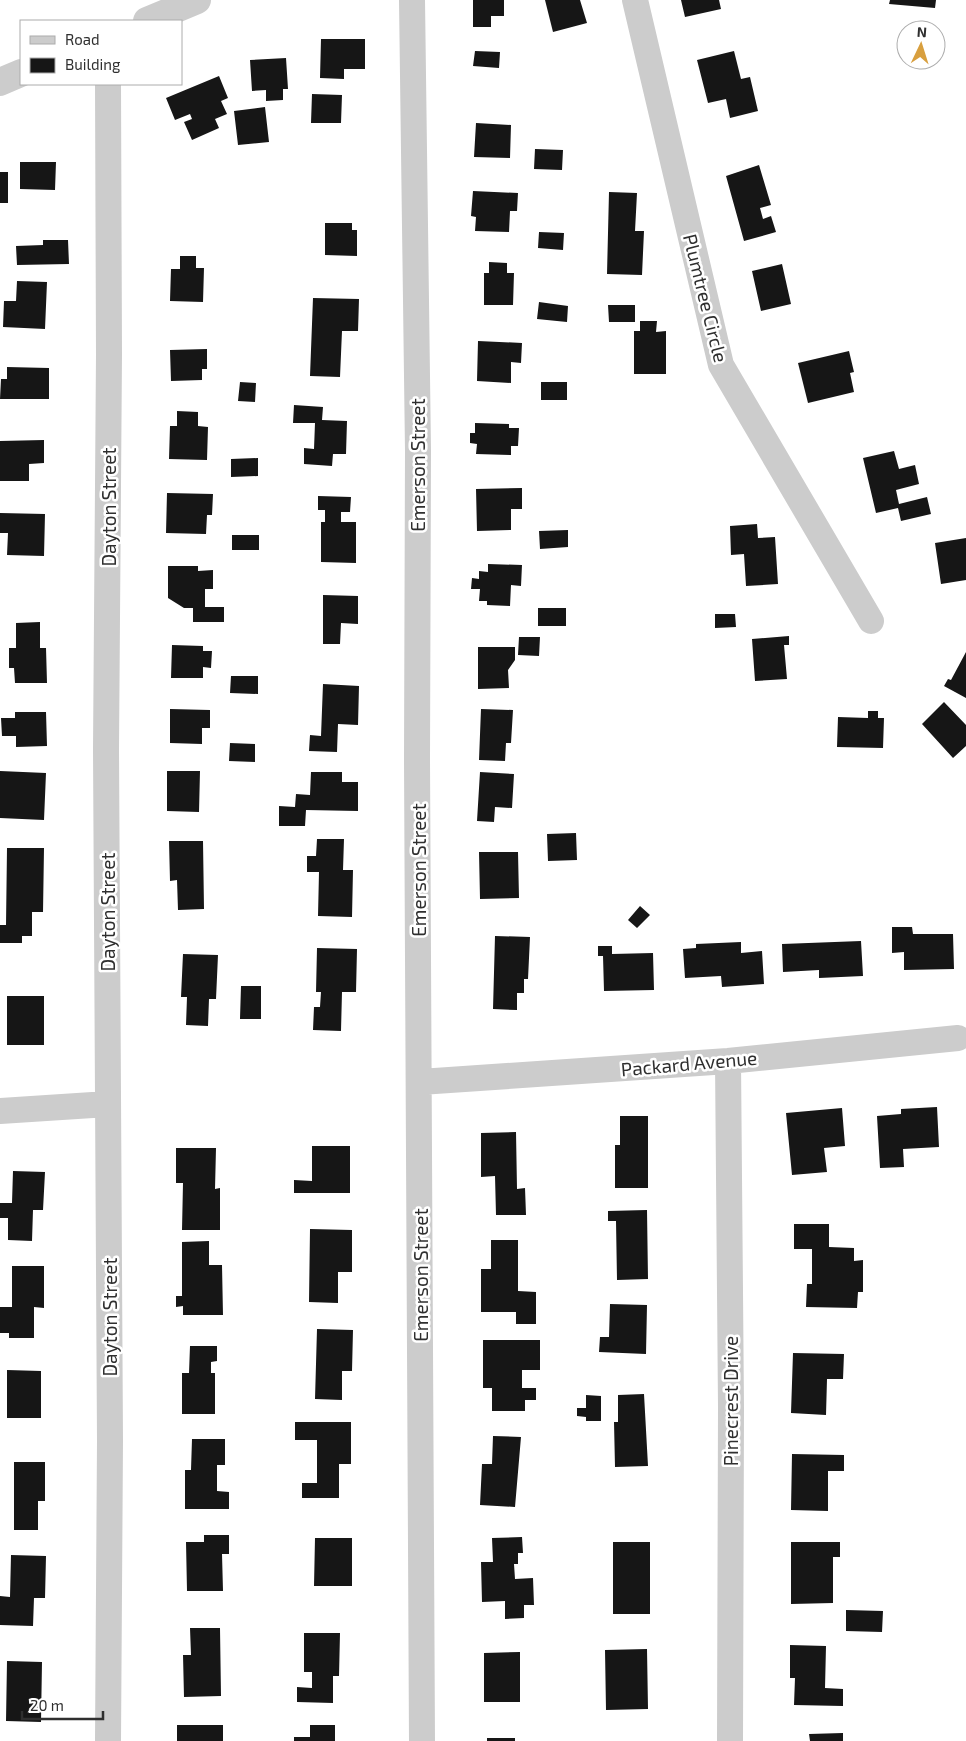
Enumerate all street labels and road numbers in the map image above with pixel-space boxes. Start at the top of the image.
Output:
street label: Plumtree Circle [679,231,733,365]
street label: Emerson Street [406,398,429,532]
street label: Dayton Street [97,447,120,567]
street label: Emerson Street [407,803,430,937]
street label: Dayton Street [96,852,119,972]
street label: Packard Avenue [620,1046,758,1080]
street label: Emerson Street [409,1208,432,1342]
street label: Dayton Street [98,1257,121,1377]
street label: Pinecrest Drive [719,1336,742,1466]

